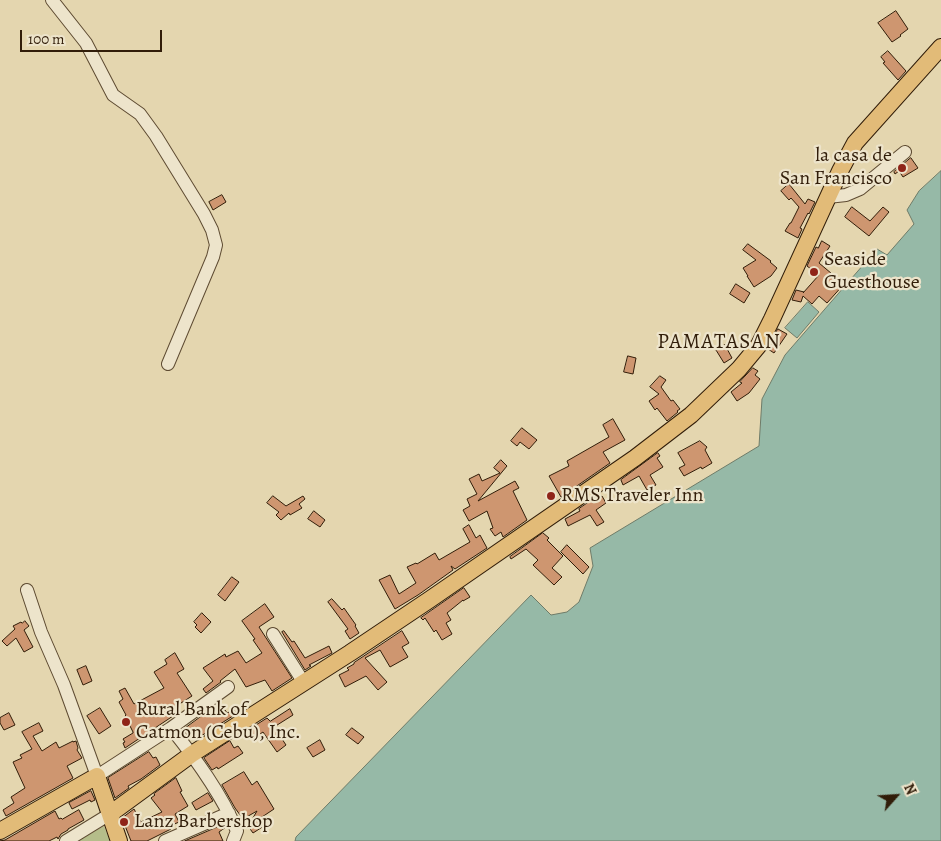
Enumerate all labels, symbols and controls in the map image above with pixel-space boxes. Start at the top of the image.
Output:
scale bar [22,20,165,52]
text: 100 m [28,29,65,49]
place label: la casa de San Francisco [780,144,892,191]
marker: la casa de San Francisco [896,162,908,174]
place label: Seaside Guesthouse [824,248,920,295]
marker: Seaside Guesthouse [808,266,820,278]
district label: PAMATASAN [656,330,782,356]
place label: RMS Traveler Inn [561,484,703,508]
marker: RMS Traveler Inn [545,490,557,502]
place label: Rural Bank of Catmon (Cebu), Inc. [136,698,301,745]
marker: Rural Bank of Catmon (Cebu), Inc. [120,716,132,728]
north arrow [871,771,921,821]
text: N [899,780,921,798]
place label: Lanz Barbershop [134,810,273,834]
marker: Lanz Barbershop [118,816,130,828]

